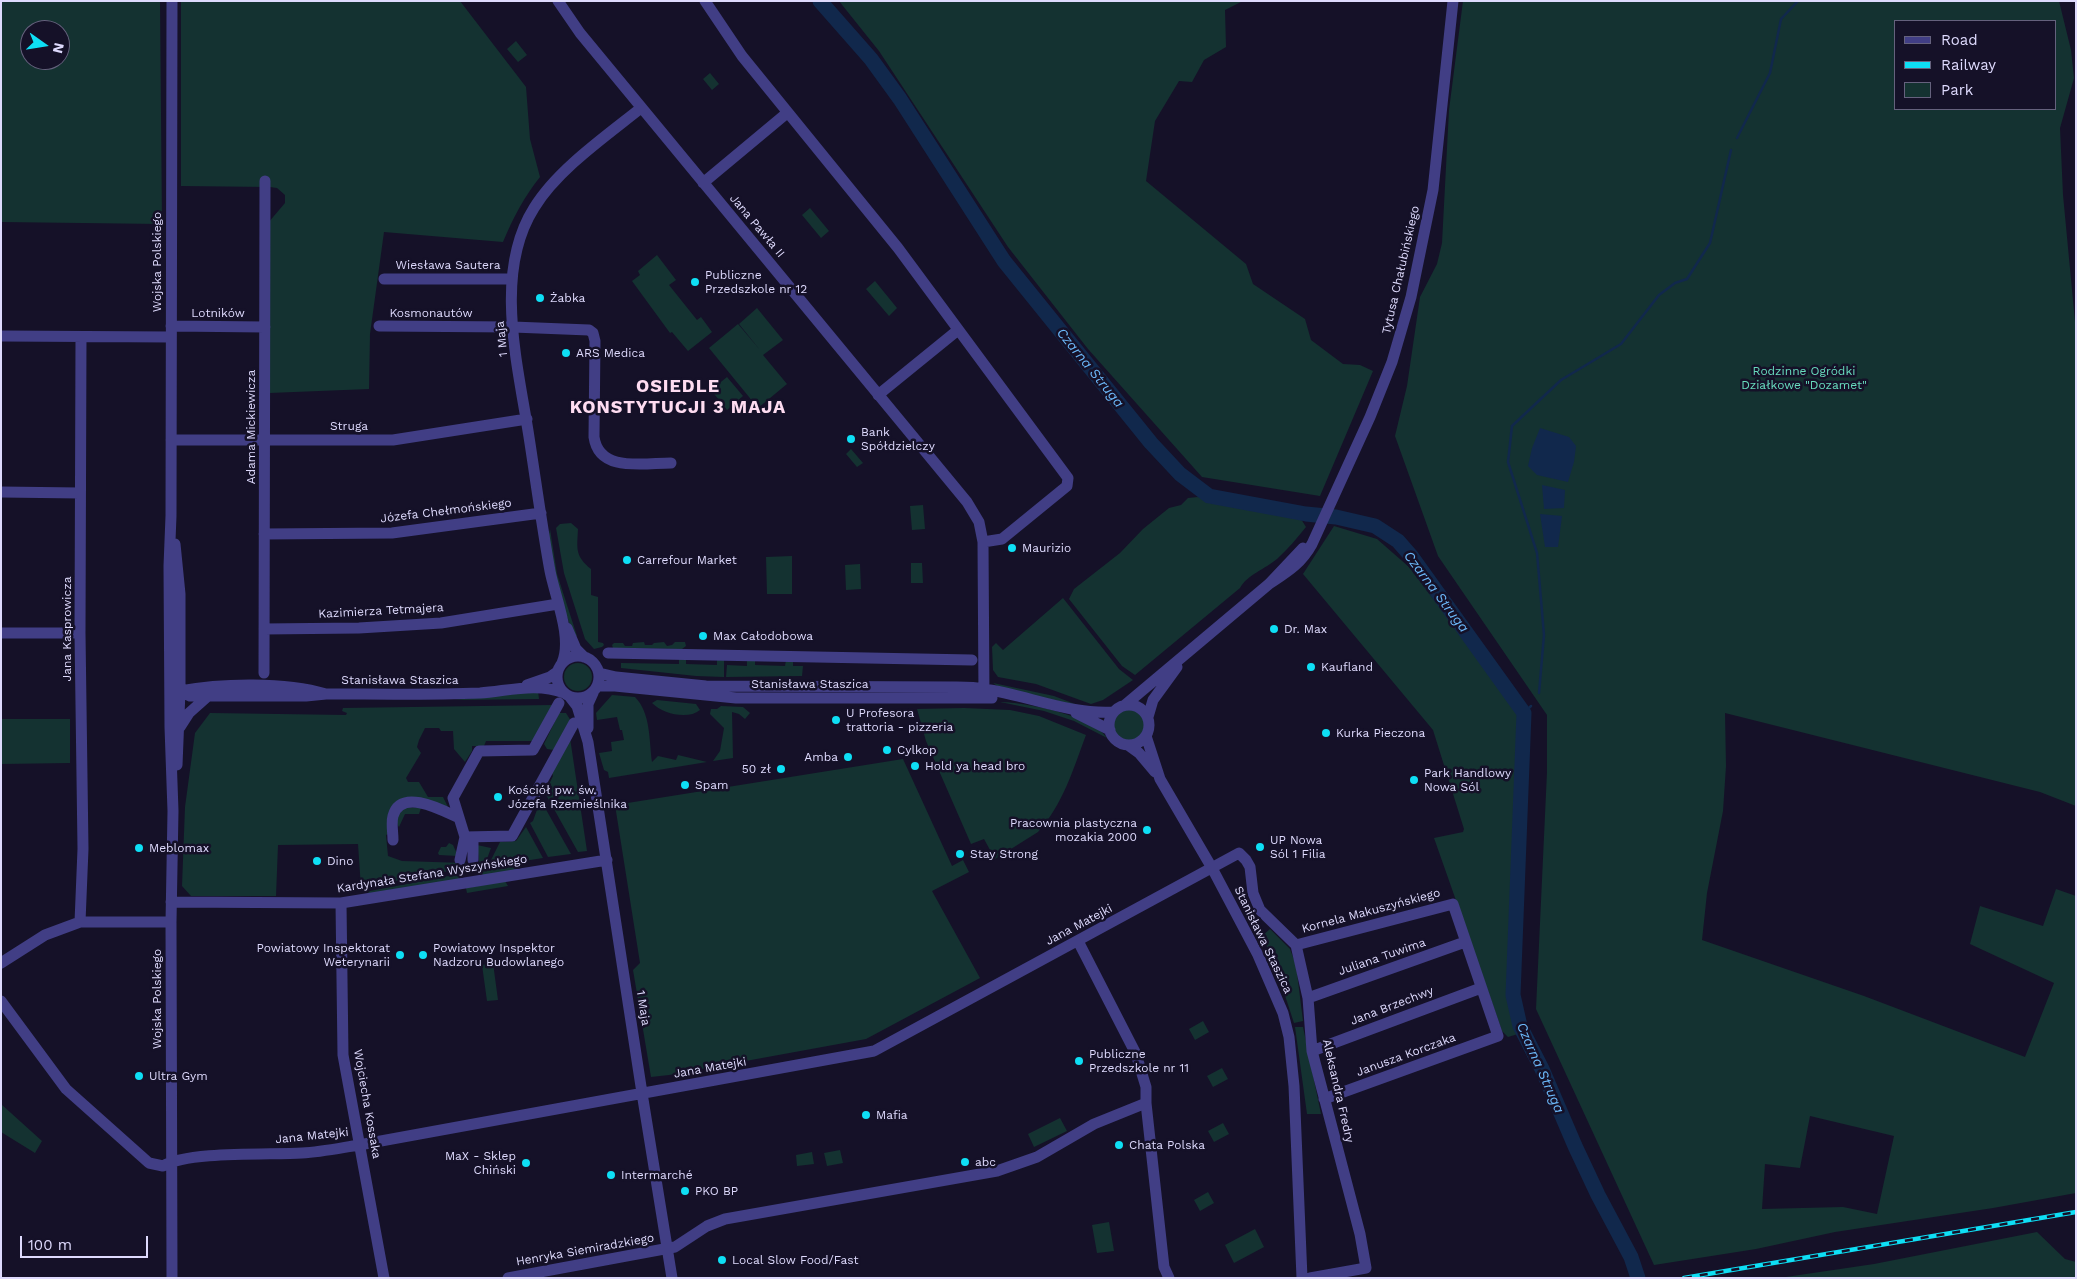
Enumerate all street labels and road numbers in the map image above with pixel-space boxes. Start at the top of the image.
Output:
street label: Jana Pawła II [726,191,788,261]
street label: Tytusa Chałubińskiego [1379,204,1423,336]
street label: Wojska Polskiego [150,212,164,312]
street label: Wiesława Sautera [395,258,501,272]
street label: Lotników [191,306,245,320]
street label: Kosmonautów [389,306,473,320]
street label: 1 Maja [493,320,511,358]
street label: Adama Mickiewicza [244,370,258,484]
street label: Struga [330,419,368,433]
street label: Józefa Chełmońskiego [380,496,512,526]
street label: Jana Kasprowicza [60,577,74,681]
street label: Kazimierza Tetmajera [318,601,444,621]
street label: Stanisława Staszica [341,673,459,687]
street label: Stanisława Staszica [751,677,869,691]
street label: Kardynała Stefana Wyszyńskiego [336,852,528,896]
street label: Stanisława Staszica [1231,884,1295,996]
street label: Kornela Makuszyńskiego [1300,886,1442,936]
street label: Jana Matejki [1043,901,1115,949]
street label: Juliana Tuwima [1336,935,1428,979]
street label: Wojska Polskiego [150,949,164,1049]
street label: Jana Brzechwy [1348,984,1436,1028]
street label: 1 Maja [633,989,653,1027]
street label: Janusza Korczaka [1354,1030,1458,1080]
street label: Aleksandra Fredry [1319,1038,1357,1144]
street label: Wojciecha Kossaka [350,1048,384,1160]
street label: Jana Matejki [673,1055,747,1081]
street label: Jana Matejki [275,1125,349,1147]
street label: Henryka Siemiradzkiego [515,1231,655,1269]

